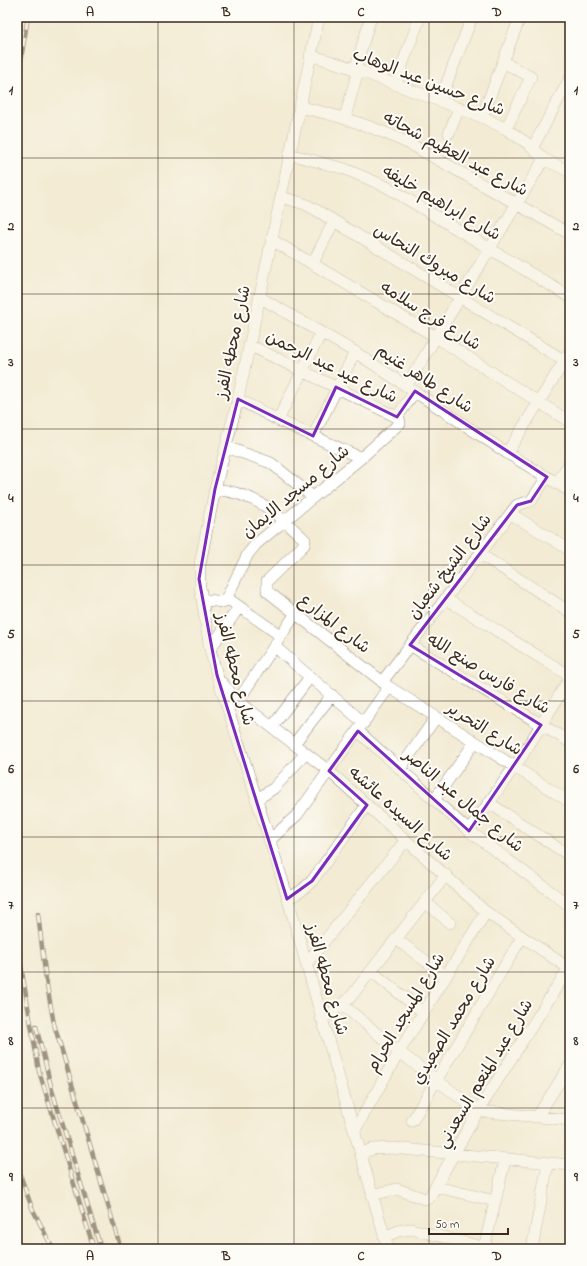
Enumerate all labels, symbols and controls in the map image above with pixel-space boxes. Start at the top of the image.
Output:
text: A [86,3,94,22]
text: B [221,3,231,22]
text: C [357,3,365,22]
text: D [491,3,502,22]
street label: شارع حسين عبد الوهاب [349,42,508,123]
text: 1 [9,81,14,100]
text: 1 [574,81,579,100]
street label: شارع عبد العظيم شحاته [378,105,532,203]
street label: شارع ابراهيم خليفه [377,159,505,247]
text: 2 [7,217,15,236]
text: 2 [572,217,580,236]
street label: شارع مبروك النحاس [368,218,500,311]
street label: شارع فرج سلامه [375,275,485,357]
street label: شارع محطه الفرز [209,283,258,403]
street label: شارع عيد عبد الرحمن [261,325,401,410]
street label: شارع طاهر غنيم [371,338,478,420]
text: 3 [7,353,14,372]
text: 3 [572,353,579,372]
street label: شارع مسجد الايمان [236,439,355,545]
text: 4 [7,489,14,508]
text: 4 [572,489,579,508]
street label: شارع الشيخ شعبان [402,509,498,625]
street label: شارع المزارع [293,588,375,660]
street label: شارع محطه الفرز [208,608,261,728]
text: 5 [7,625,15,644]
text: 5 [572,625,580,644]
street label: شارع فارس صنع الله [422,628,555,721]
street label: شارع التحرير [440,695,527,762]
street label: شارع جمال عبد الناصر [396,742,529,859]
text: 6 [7,760,14,779]
text: 6 [572,760,579,779]
street label: شارع السيده عائشه [342,761,458,868]
text: 7 [8,896,14,915]
text: 7 [573,896,579,915]
street label: شارع محطه الفرز [298,918,355,1038]
street label: شارع المسجد الحرام [361,948,452,1077]
street label: شارع محمد الصعيدي [406,952,503,1090]
street label: شارع عبد المنعم السعدني [431,994,541,1154]
text: 8 [8,1032,14,1051]
text: 8 [573,1032,579,1051]
text: 9 [8,1168,14,1187]
text: 9 [573,1168,579,1187]
scale bar [429,1210,508,1236]
text: 50 m [435,1216,459,1234]
text: A [86,1247,94,1266]
text: B [221,1247,231,1266]
text: C [357,1247,365,1266]
text: D [491,1247,502,1266]

